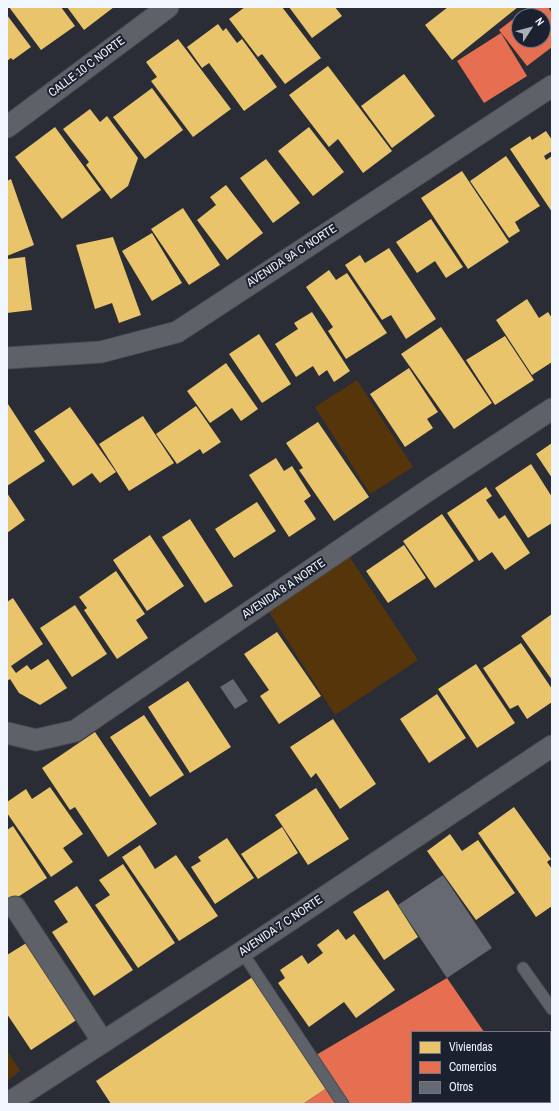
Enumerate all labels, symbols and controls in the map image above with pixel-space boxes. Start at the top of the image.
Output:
north arrow [511,8,551,48]
text: N [532,15,547,28]
street label: CALLE 10 C NORTE [46,34,128,100]
street label: AVENIDA 9A C NORTE [244,222,340,290]
street label: AVENIDA 8 A NORTE [240,556,328,622]
street label: AVENIDA 7 C NORTE [237,893,325,959]
legend [411,1031,551,1103]
text: Viviendas [449,1039,493,1055]
text: Comercios [449,1059,497,1075]
text: Otros [449,1079,473,1095]

